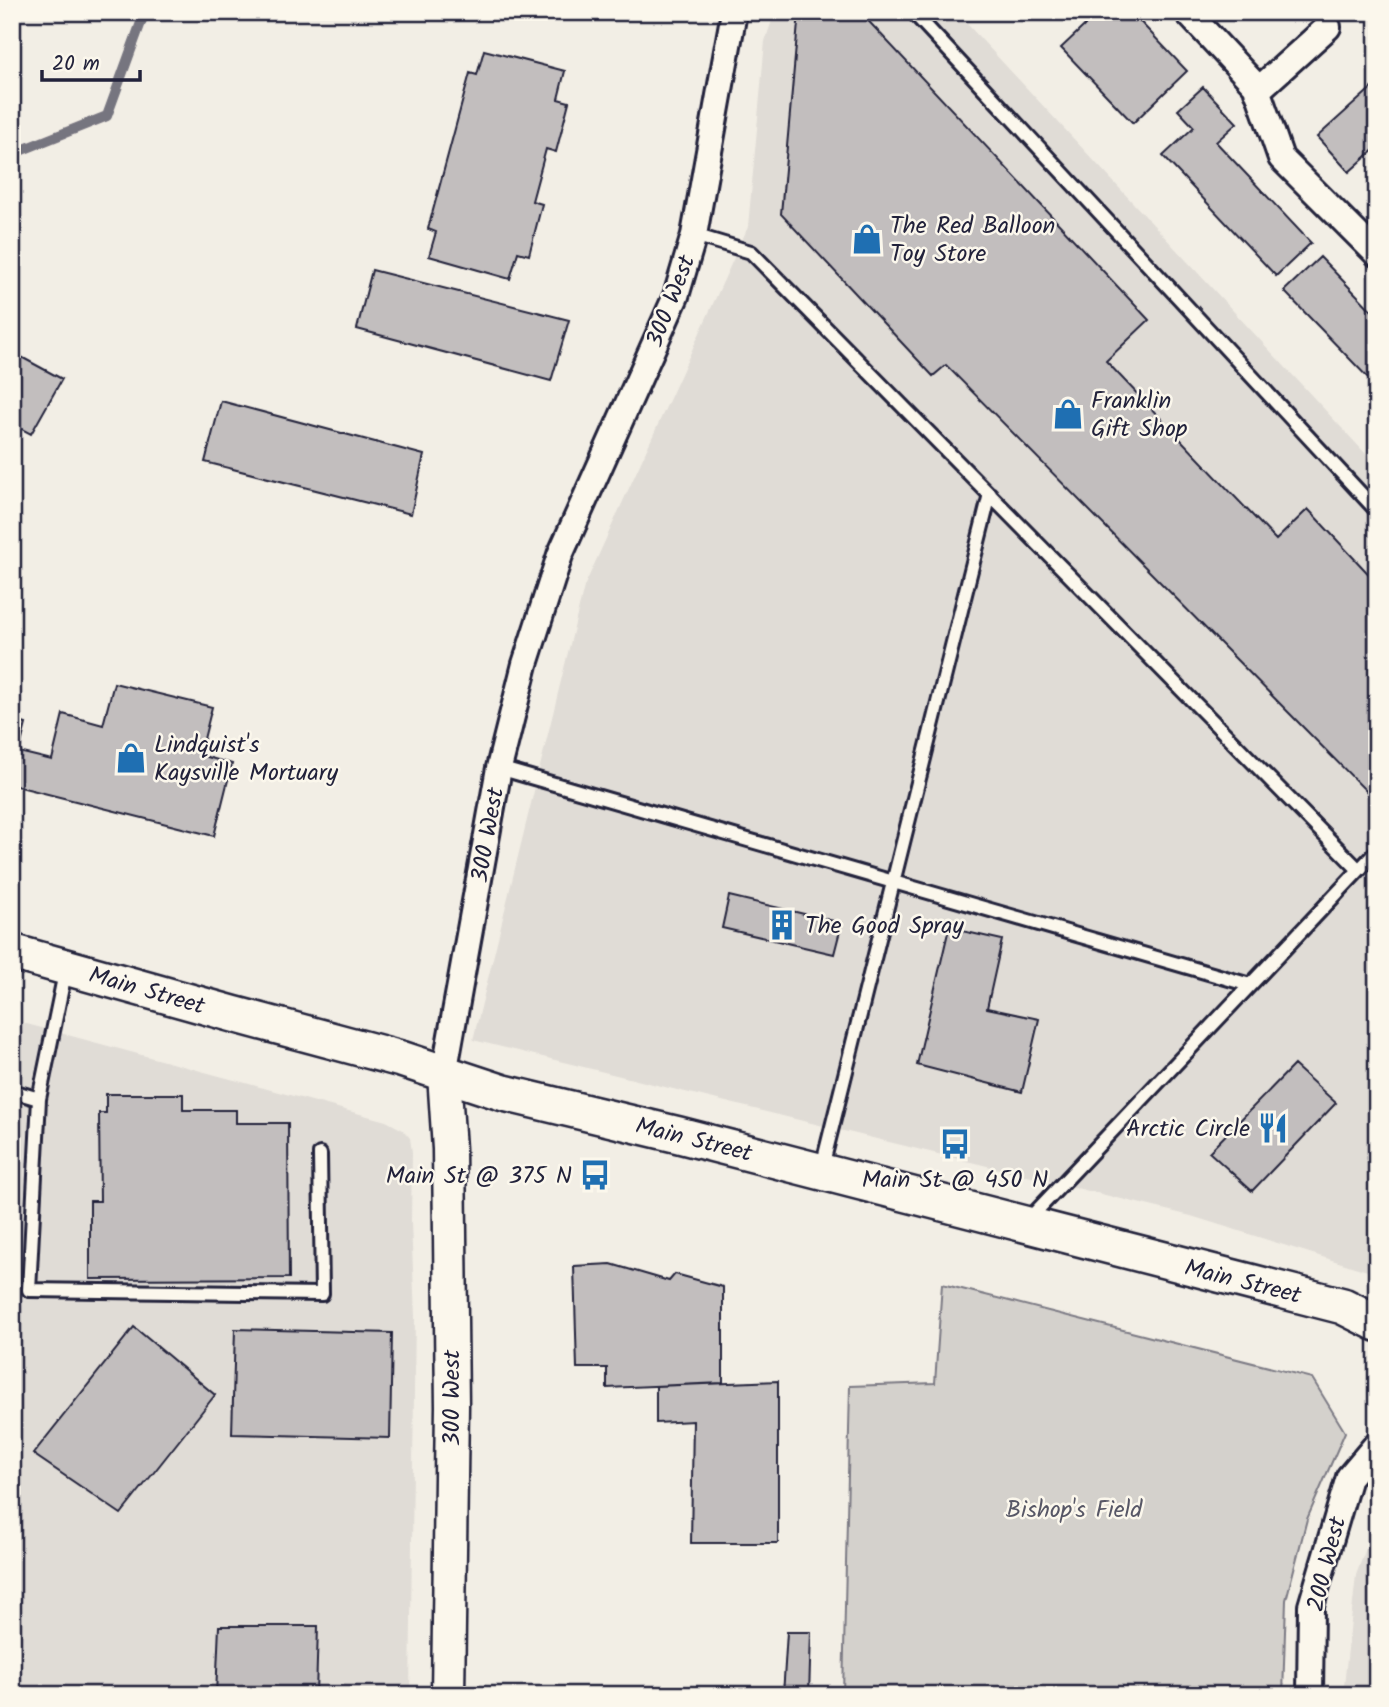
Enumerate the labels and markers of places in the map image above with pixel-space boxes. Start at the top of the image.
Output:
place label: The Red Balloon Toy Store [890,207,1055,274]
shop icon: The Red Balloon Toy Store [850,222,884,256]
place label: Franklin Gift Shop [1091,382,1188,449]
shop icon: Franklin Gift Shop [1051,397,1085,431]
place label: Lindquist's Kaysville Mortuary [154,726,339,793]
shop icon: Lindquist's Kaysville Mortuary [114,741,148,775]
place label: The Good Spray [805,907,965,946]
building icon: The Good Spray [765,908,799,942]
place label: Arctic Circle [1126,1110,1250,1149]
restaurant icon: Arctic Circle [1256,1111,1290,1145]
bus stop icon: Main St @ 450 N [938,1127,972,1161]
place label: Main St @ 375 N [386,1157,572,1196]
bus stop icon: Main St @ 375 N [578,1158,612,1192]
place label: Main St @ 450 N [862,1161,1048,1200]

